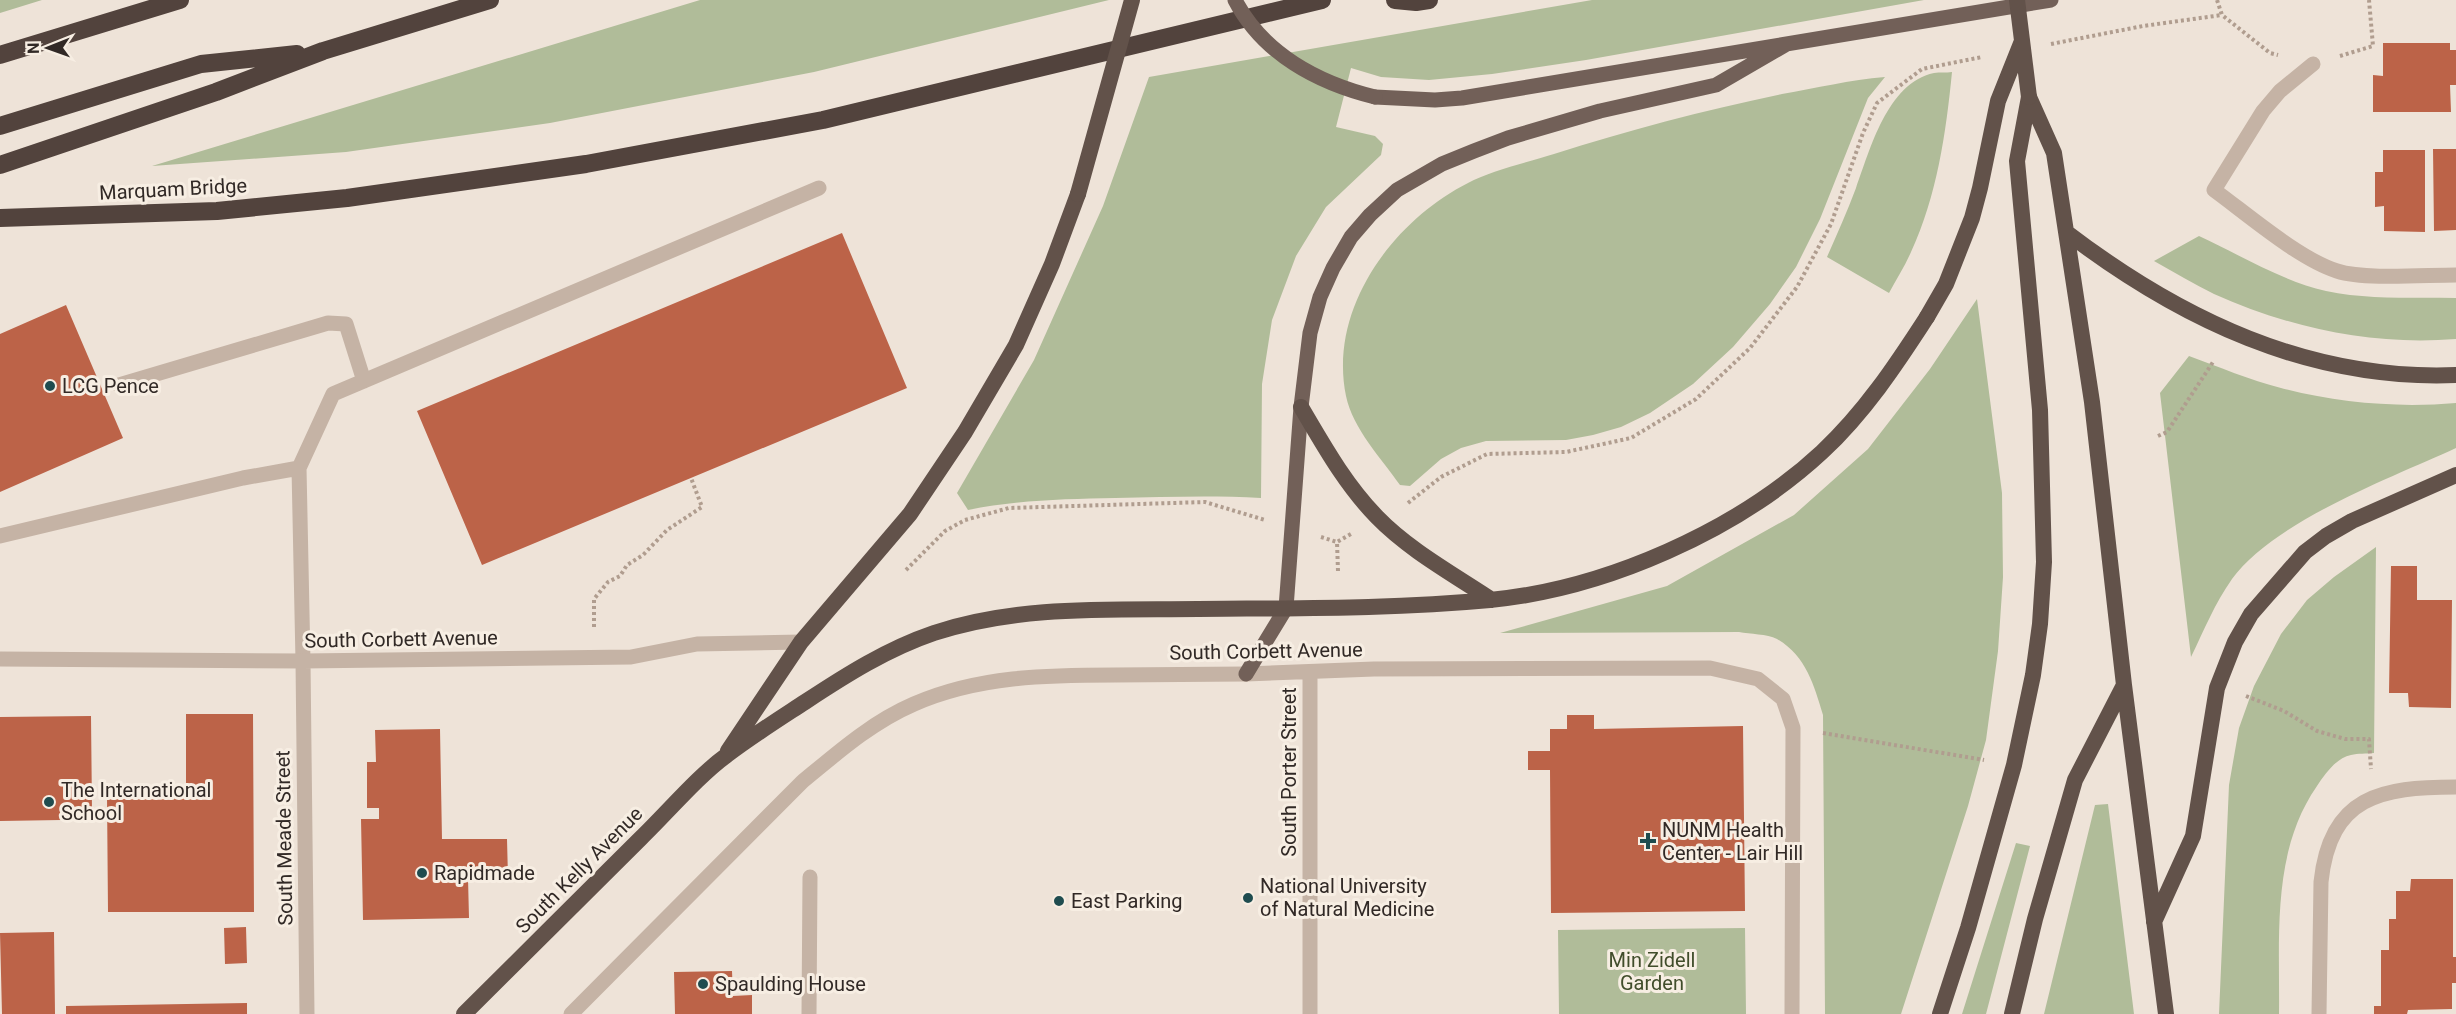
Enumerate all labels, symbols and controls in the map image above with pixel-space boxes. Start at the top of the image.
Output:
north arrow [18,18,78,78]
text: N [24,42,43,54]
street label: Marquam Bridge [99,173,247,205]
place label: LCG Pence [62,374,159,398]
marker: LCG Pence [43,379,57,393]
street label: South Corbett Avenue [304,625,498,653]
street label: South Corbett Avenue [1169,637,1363,665]
street label: South Porter Street [1277,687,1301,857]
street label: South Meade Street [270,750,298,926]
place label: The International School [61,778,211,825]
marker: The International School [42,795,56,809]
street label: South Kelly Avenue [511,802,647,938]
place label: NUNM Health Center - Lair Hill [1662,818,1803,865]
marker: NUNM Health Center - Lair Hill [1639,832,1657,850]
place label: Rapidmade [434,861,535,885]
marker: Rapidmade [415,866,429,880]
place label: National University of Natural Medicine [1260,874,1434,921]
place label: East Parking [1071,889,1183,913]
marker: National University of Natural Medicine [1241,891,1255,905]
marker: East Parking [1052,894,1066,908]
park label: Min Zidell Garden [1609,948,1695,995]
place label: Spaulding House [715,972,866,996]
marker: Spaulding House [696,977,710,991]

